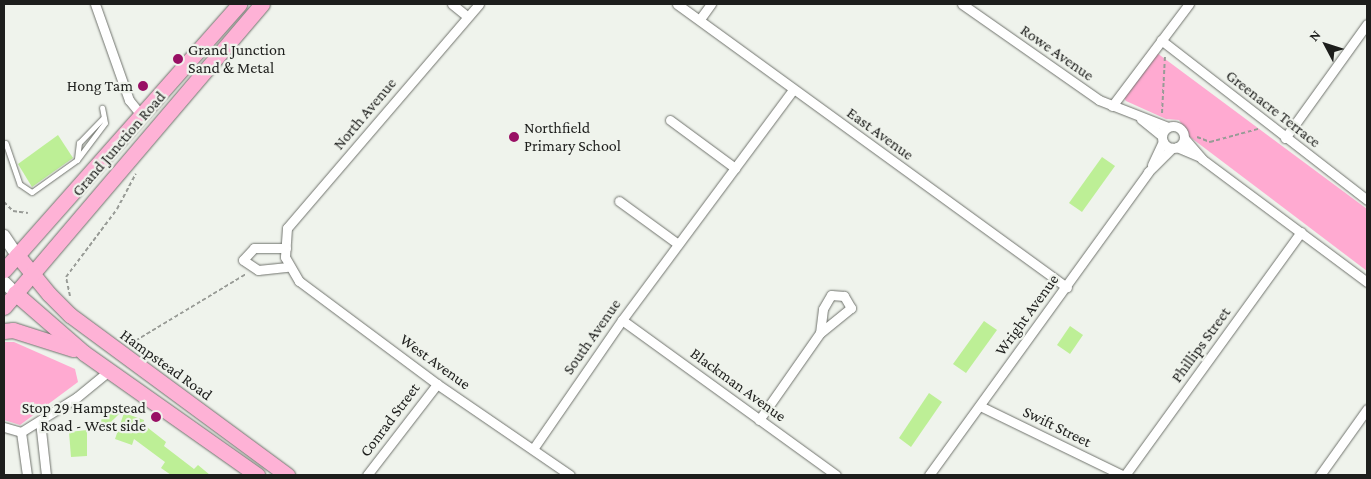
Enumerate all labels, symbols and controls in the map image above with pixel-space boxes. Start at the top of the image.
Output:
north arrow [1301,20,1351,70]
street label: Rowe Avenue [1017,21,1097,85]
text: N [1305,27,1324,44]
place label: Grand Junction Sand & Metal [188,40,285,78]
marker: Grand Junction Sand & Metal [172,53,184,65]
street label: Greenacre Terrace [1222,66,1324,152]
street label: North Avenue [329,74,401,154]
place label: Hong Tam [67,76,133,96]
marker: Hong Tam [137,80,149,92]
street label: Grand Junction Road [68,88,170,200]
street label: East Avenue [843,103,917,165]
place label: Northfield Primary School [524,118,621,156]
marker: Northfield Primary School [508,131,520,143]
street label: Wright Avenue [991,270,1063,360]
street label: South Avenue [559,295,625,379]
street label: Phillips Street [1167,304,1235,386]
street label: Hampstead Road [116,325,216,405]
street label: West Avenue [396,330,474,394]
street label: Blackman Avenue [686,344,790,426]
street label: Conrad Street [356,379,424,461]
place label: Stop 29 Hampstead Road - West side [22,398,146,436]
street label: Swift Street [1020,402,1094,452]
marker: Stop 29 Hampstead Road - West side [150,411,162,423]

